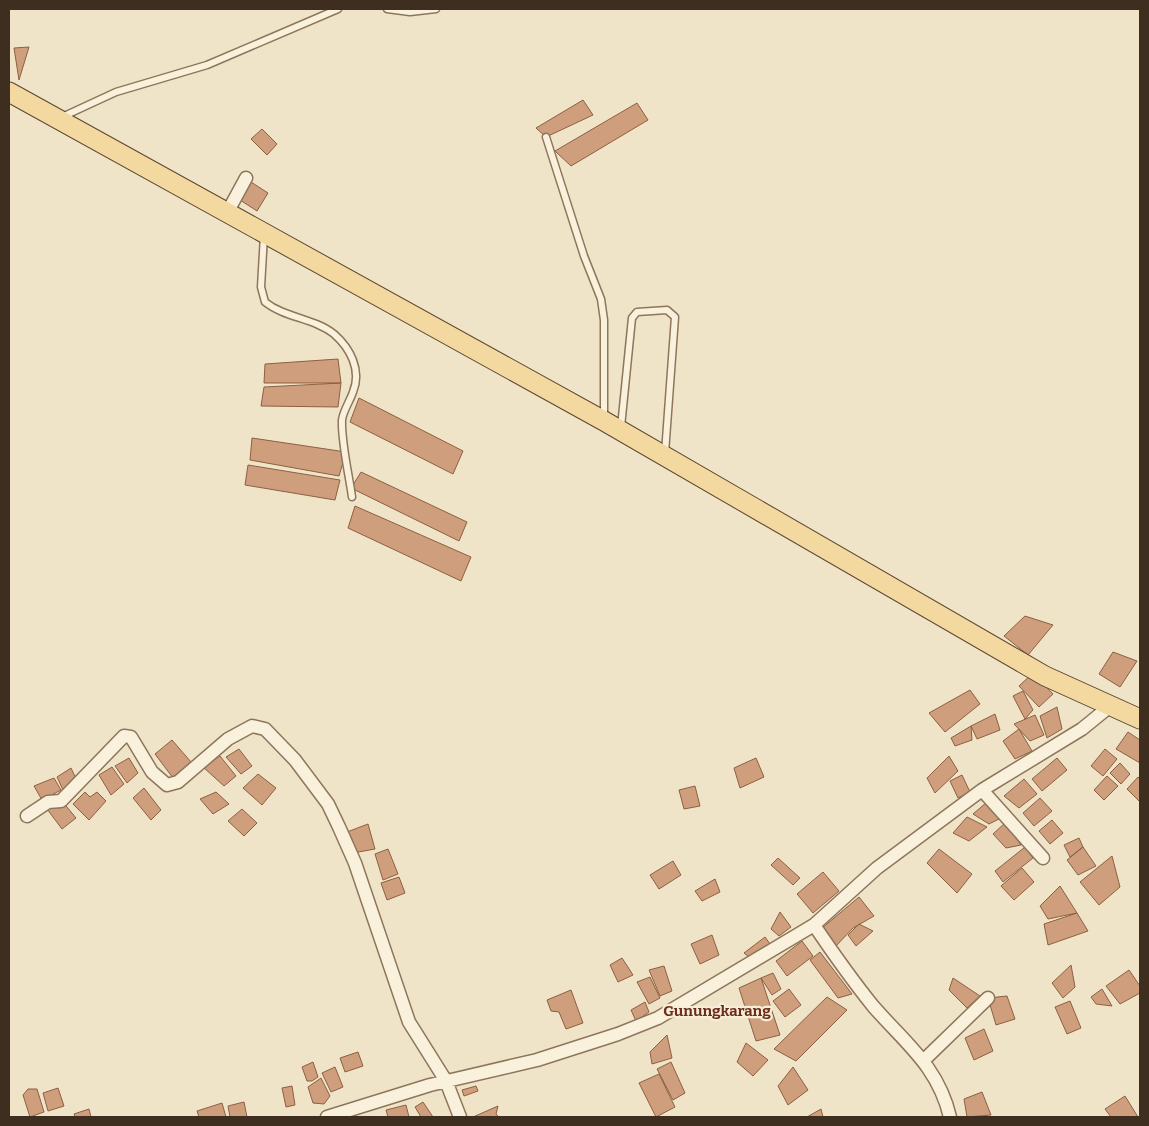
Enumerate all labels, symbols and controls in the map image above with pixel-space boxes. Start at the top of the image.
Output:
district label: Gunungkarang [663,1002,771,1020]

